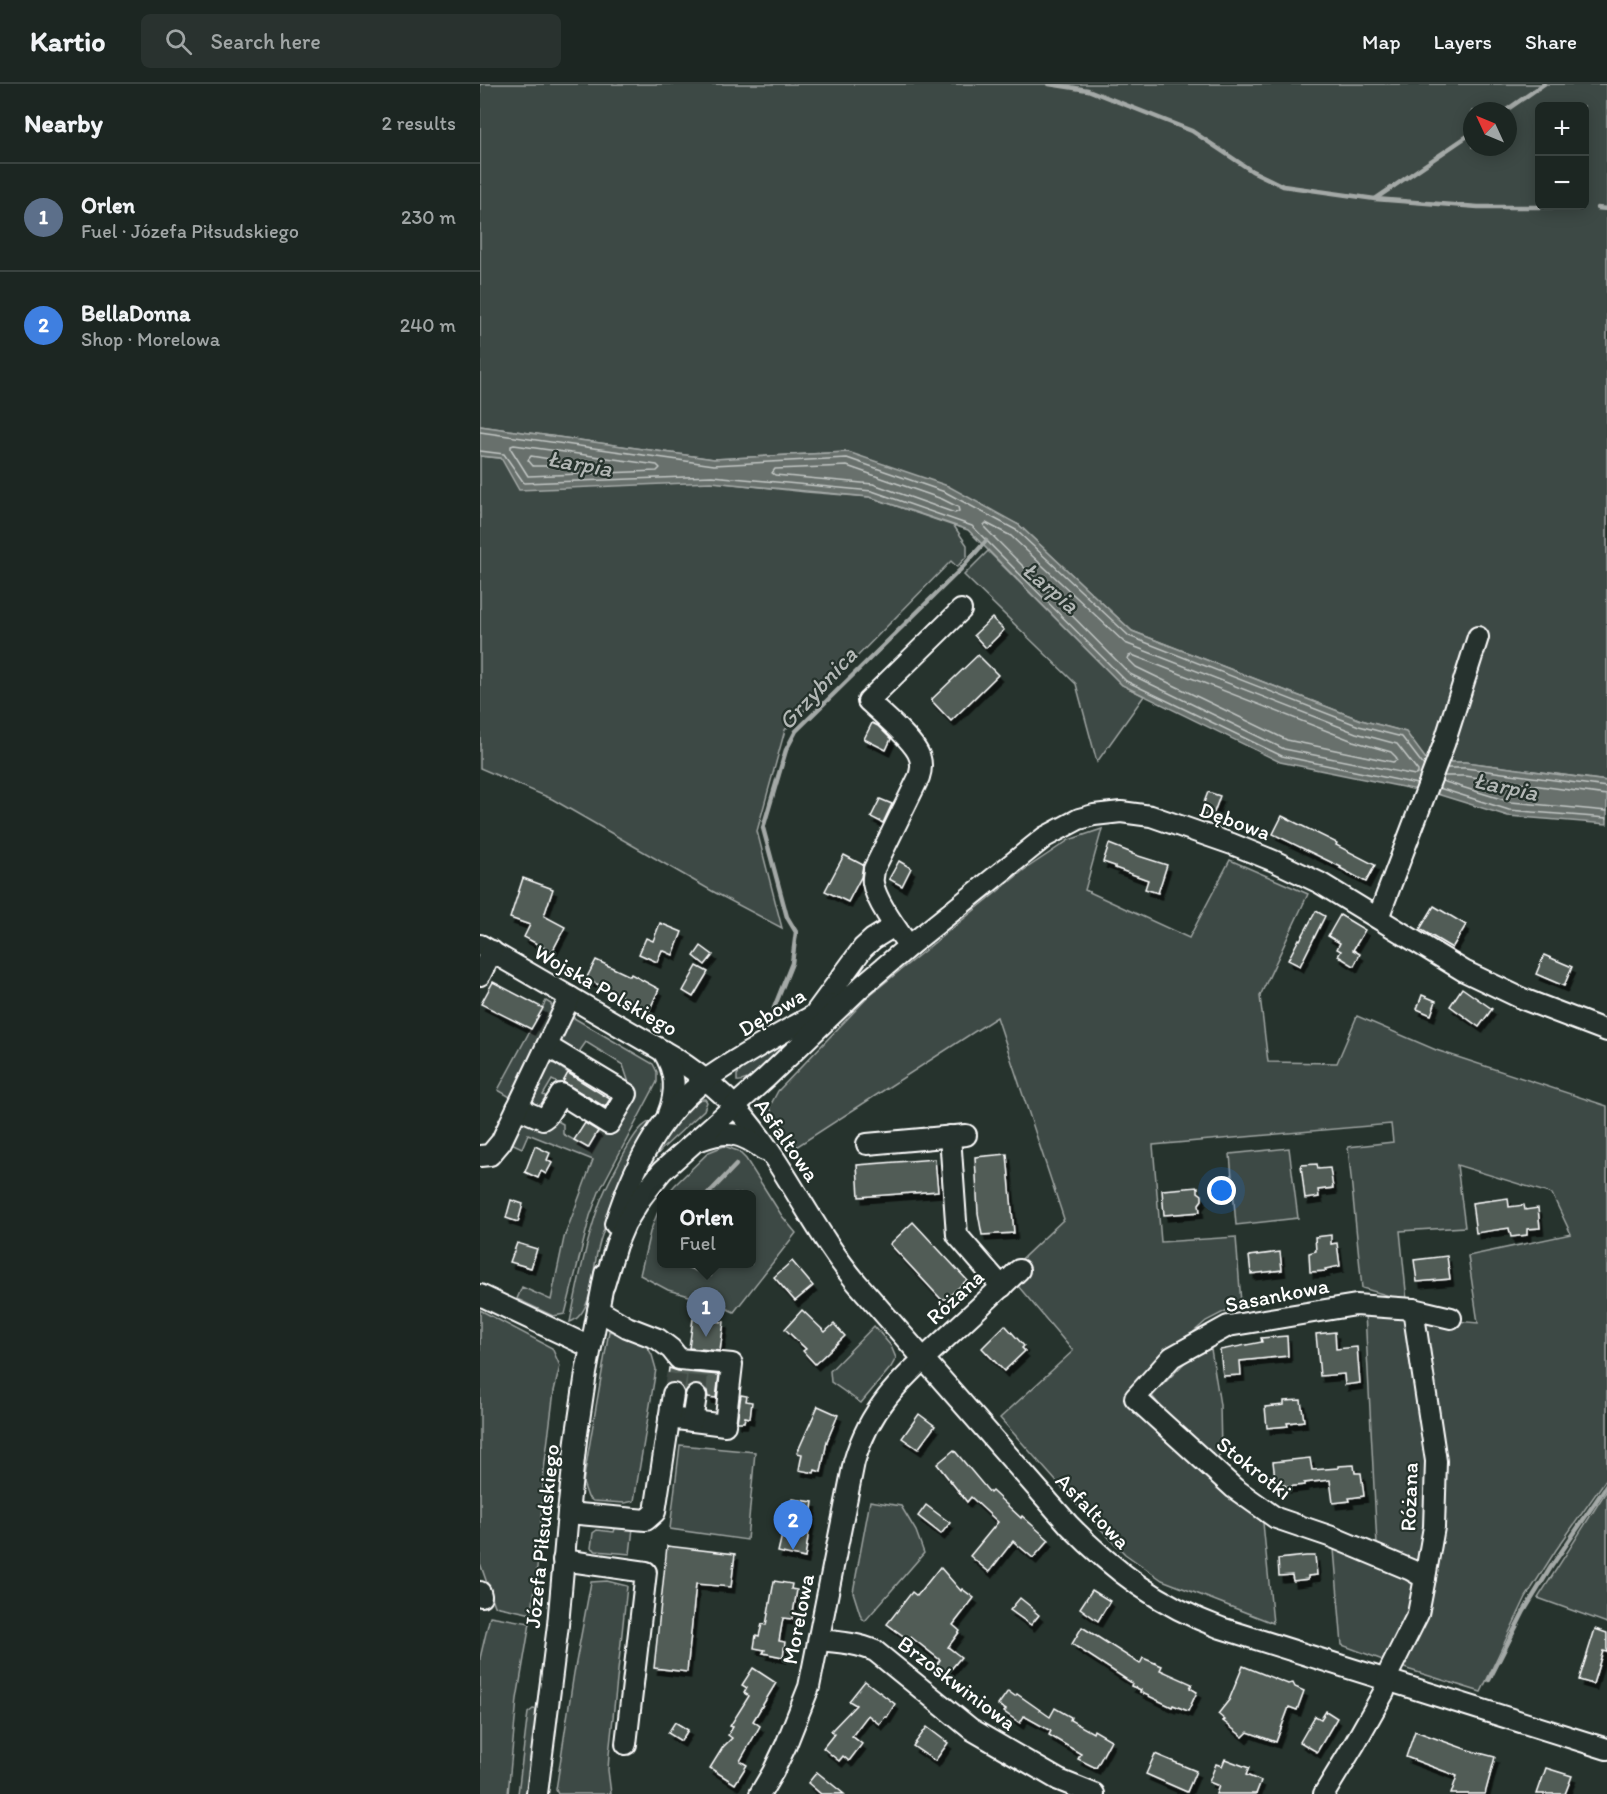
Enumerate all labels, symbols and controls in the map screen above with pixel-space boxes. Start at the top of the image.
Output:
search box [141,14,561,68]
text: Kartio [30,24,105,58]
icon: search [162,25,195,58]
text: Search here [210,28,321,55]
text: Map [1362,29,1401,54]
text: Layers [1434,29,1492,54]
text: Share [1525,29,1577,54]
north arrow [1463,102,1517,156]
map controls [1535,102,1589,210]
button: + [1535,102,1589,156]
text: Nearby [24,107,103,139]
text: 2 results [382,111,456,135]
button: − [1535,156,1589,210]
text: Orlen [81,192,135,219]
text: 1 [39,205,48,229]
text: 230 m [401,205,456,229]
text: Fuel · Józefa Piłsudskiego [81,219,299,243]
text: BellaDonna [81,300,190,327]
text: 2 [38,313,49,337]
text: 240 m [400,313,456,337]
text: Shop · Morelowa [81,327,220,351]
water label: Łarpia [545,443,615,483]
water label: Łarpia [1017,555,1086,619]
water label: Grzybnica [771,640,863,735]
water label: Łarpia [1471,765,1541,807]
street label: Dębowa [1196,796,1274,846]
street label: Wojska Polskiego [529,938,683,1042]
street label: Dębowa [734,981,811,1043]
street label: Asfaltowa [748,1093,826,1187]
your location [1207,1176,1236,1205]
popup [657,1190,756,1268]
text: Orlen [680,1204,733,1231]
text: Fuel [680,1231,716,1255]
street label: Różana [920,1263,990,1330]
street label: Sasankowa [1223,1272,1332,1318]
pin: 1 [686,1288,726,1337]
street label: Stokrotki [1211,1430,1297,1506]
street label: Józefa Piłsudskiego [519,1443,565,1629]
street label: Różana [1394,1462,1424,1532]
street label: Asfaltowa [1050,1467,1136,1555]
pin: 2 [774,1500,812,1550]
street label: Morelowa [776,1571,820,1667]
street label: Brzoskwiniowa [892,1630,1022,1736]

